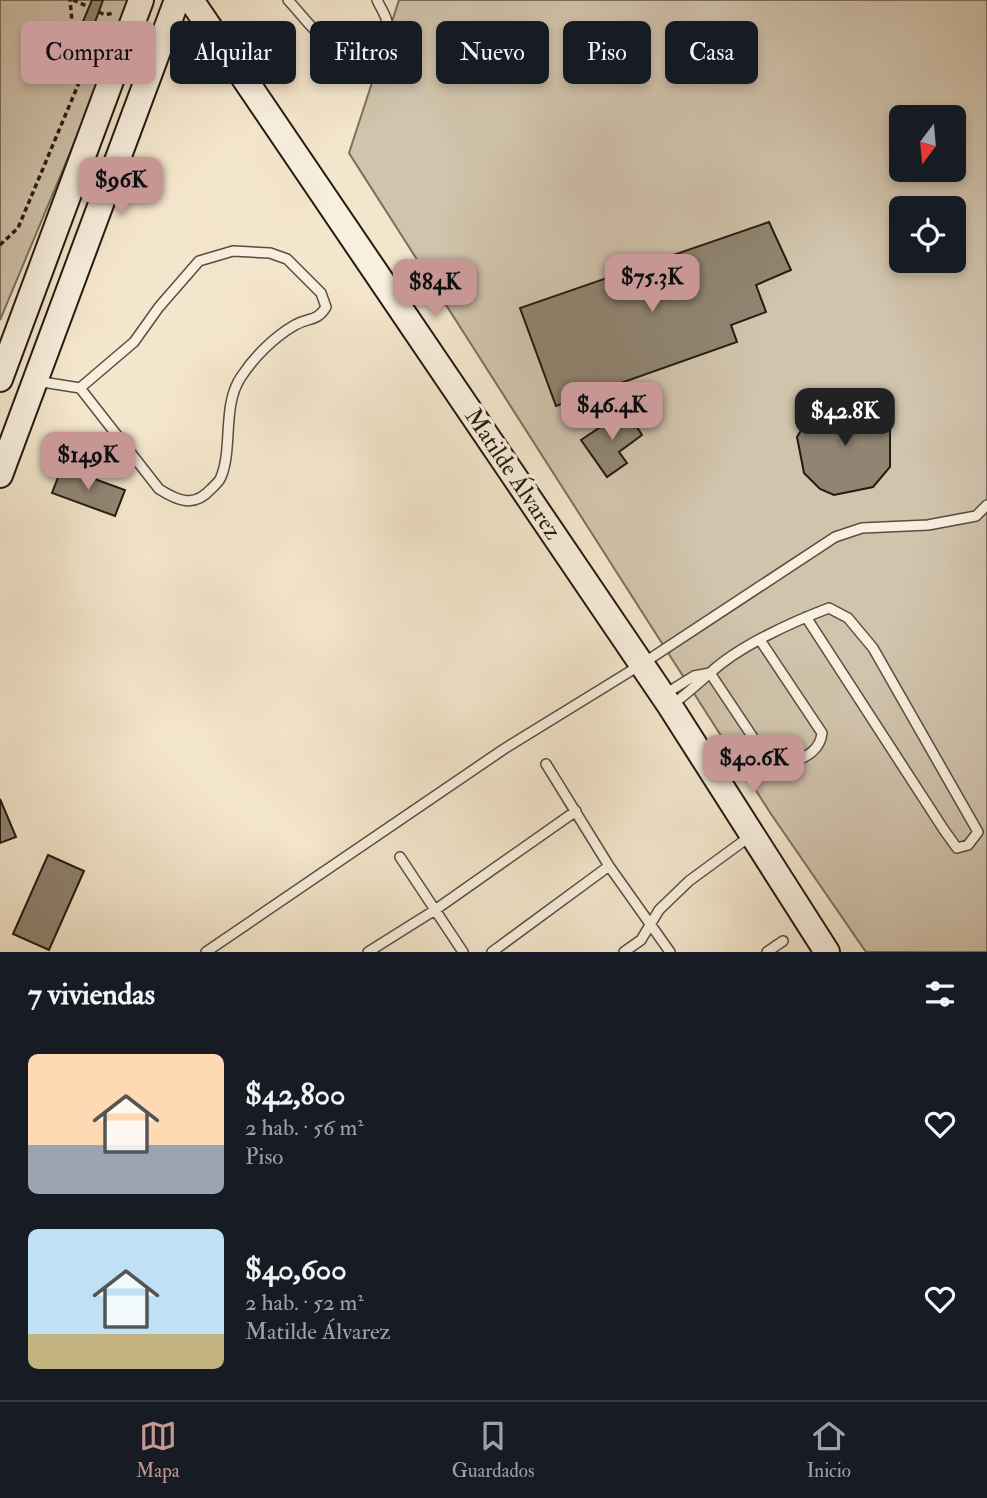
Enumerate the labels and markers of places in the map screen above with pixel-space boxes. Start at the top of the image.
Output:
pin: $96K [80,158,162,217]
pin: $75.3K [595,254,709,314]
pin: $84K [394,260,476,319]
pin: $46.4K [555,382,669,442]
pin: $42.8K [788,388,902,448]
pin: $149K [39,433,137,492]
pin: $40.6K [697,736,811,795]

